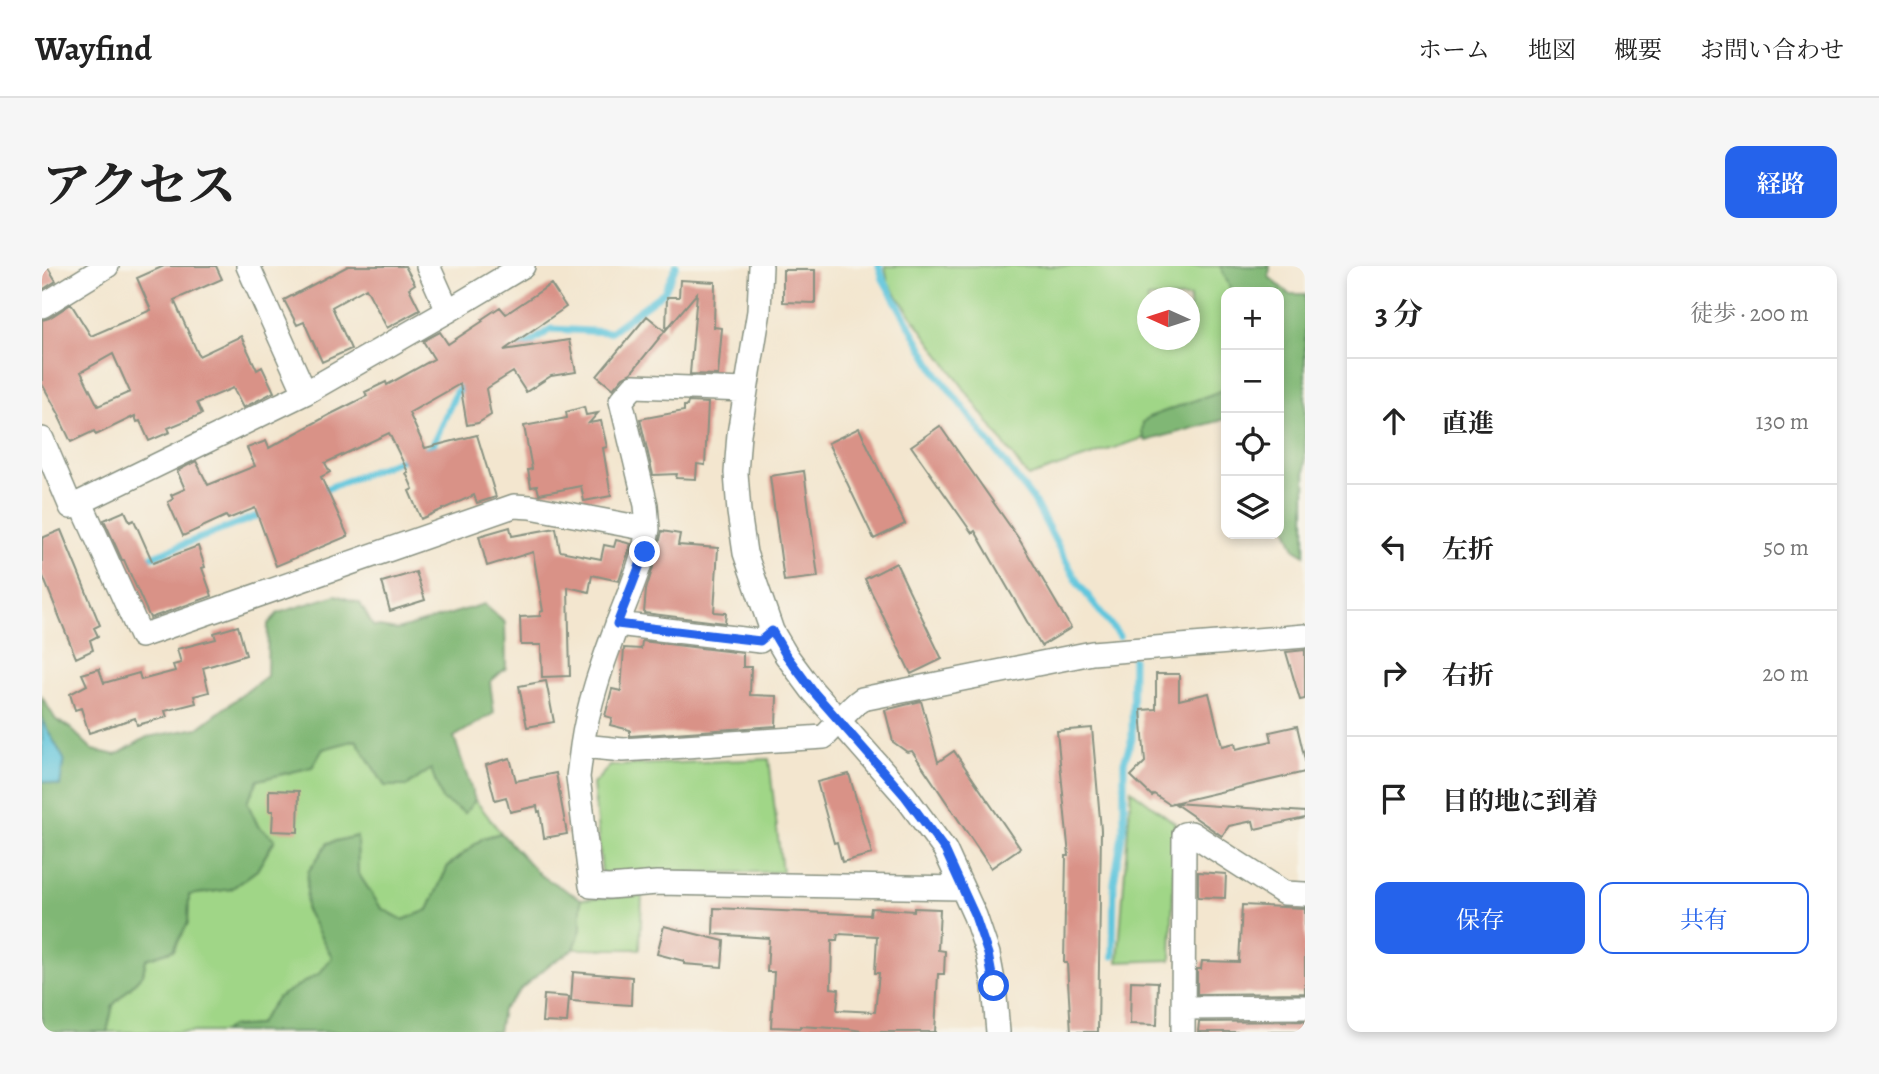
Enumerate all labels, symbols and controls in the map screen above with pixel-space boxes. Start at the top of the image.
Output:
text: Wayfind [35,26,152,71]
text: ホーム [1418,34,1490,66]
text: 地図 [1528,34,1576,66]
text: 概要 [1614,34,1662,66]
text: お問い合わせ [1700,34,1844,66]
button: 経路 [1725,146,1837,218]
text: アクセス [42,152,237,219]
north arrow [1137,287,1200,350]
map controls [1221,287,1284,539]
button: + [1221,287,1284,350]
text: 3 分 [1375,294,1423,334]
text: 徒歩 · 200 m [1690,298,1809,329]
button: − [1221,350,1284,413]
icon: ahead [1375,402,1413,440]
text: 直進 [1442,406,1494,441]
text: 130 m [1756,406,1809,437]
button: locate [1221,413,1284,476]
button: layers [1221,476,1284,539]
icon: left [1375,528,1413,566]
text: 左折 [1442,532,1494,567]
text: 50 m [1763,532,1809,563]
route end [629,536,660,567]
icon: right [1375,654,1413,692]
text: 右折 [1442,658,1494,693]
text: 20 m [1762,658,1809,689]
icon: arrive [1375,780,1413,818]
text: 目的地に到着 [1442,784,1598,819]
button: 保存 [1375,882,1585,954]
button: 共有 [1599,882,1809,954]
route start [978,970,1009,1001]

